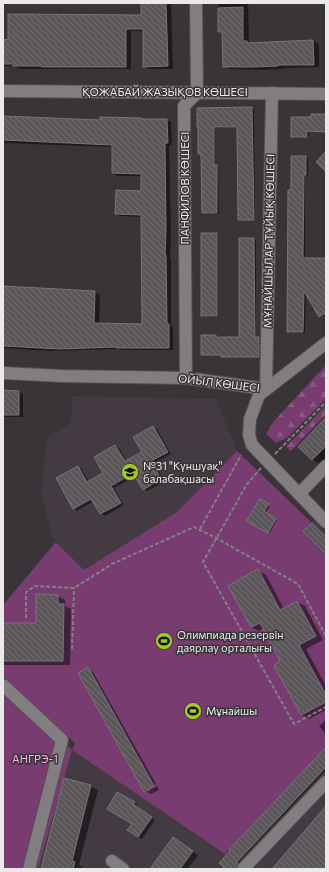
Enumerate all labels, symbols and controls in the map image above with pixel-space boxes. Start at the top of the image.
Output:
street label: ҚОЖАБАЙ ЖАЗЫҚОВ КӨШЕСІ [82,84,248,98]
street label: ПАНФИЛОВ КӨШЕСІ [178,132,191,244]
street label: МҰНАЙШЫЛАР ТҰЙЫҚ КӨШЕСІ [259,154,277,328]
street label: ОЙЫЛ КӨШЕСІ [178,370,261,394]
place label: №31 "Күншуақ" балабақшасы [143,459,223,485]
school or university icon: №31 "Күншуақ" балабақшасы [120,462,140,482]
place label: Олимпиада резервін даярлау орталығы [177,628,284,654]
sports icon: Олимпиада резервін даярлау орталығы [154,631,174,651]
sports icon: Мұнайшы [183,701,203,721]
place label: Мұнайшы [206,704,257,717]
park label: АНГРЭ-1 [12,752,58,765]

